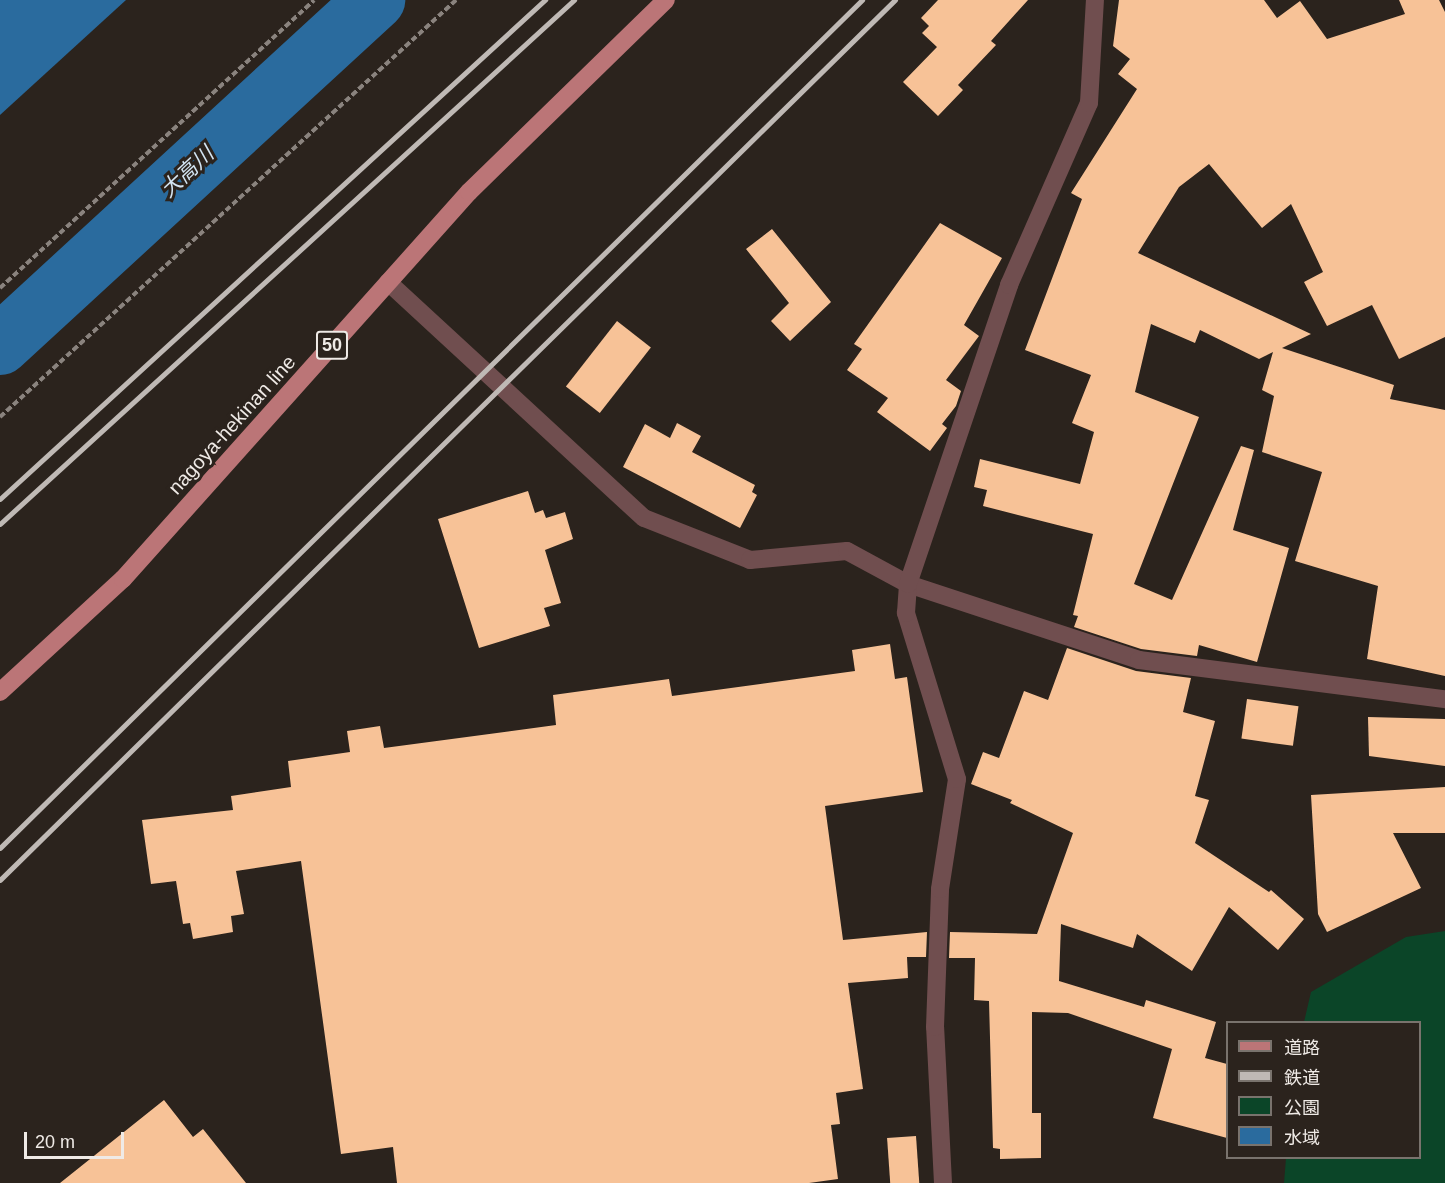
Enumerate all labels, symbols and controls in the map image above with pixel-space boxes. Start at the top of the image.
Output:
water label: 大高川 [155,141,219,203]
road number: 50 [316,330,348,360]
street label: nagoya-hekinan line [163,350,301,500]
legend [1226,1021,1421,1159]
text: 道路 [1284,1038,1320,1058]
text: 鉄道 [1284,1068,1320,1088]
text: 公園 [1284,1098,1320,1118]
scale bar [27,1120,128,1158]
text: 水域 [1284,1128,1320,1148]
text: 20 m [35,1132,75,1152]

